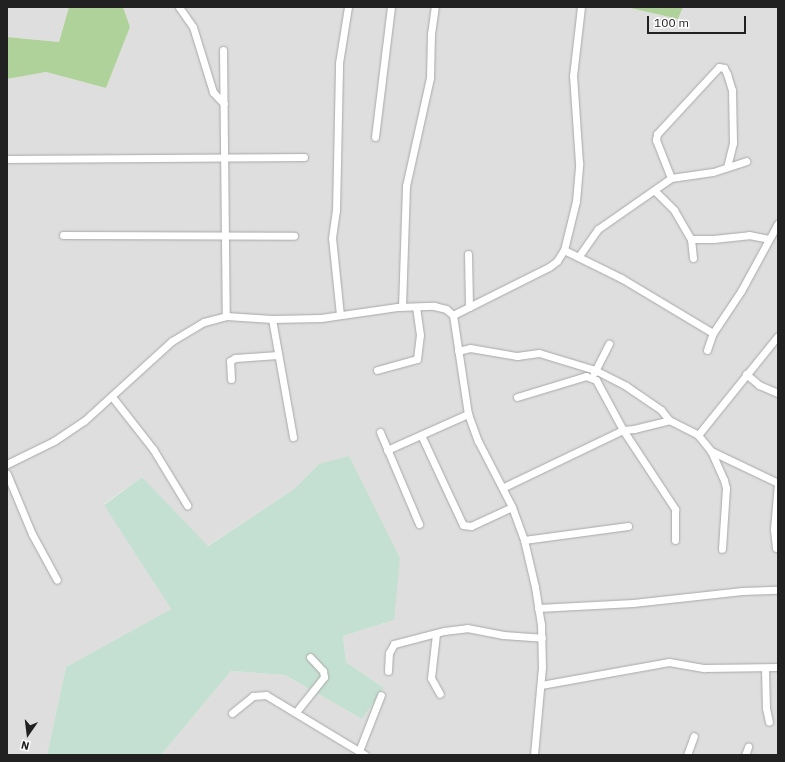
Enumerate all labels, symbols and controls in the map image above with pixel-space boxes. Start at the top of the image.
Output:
scale bar [649,8,748,34]
text: 100 m [654,15,689,30]
north arrow [8,714,48,754]
text: N [20,738,31,753]

